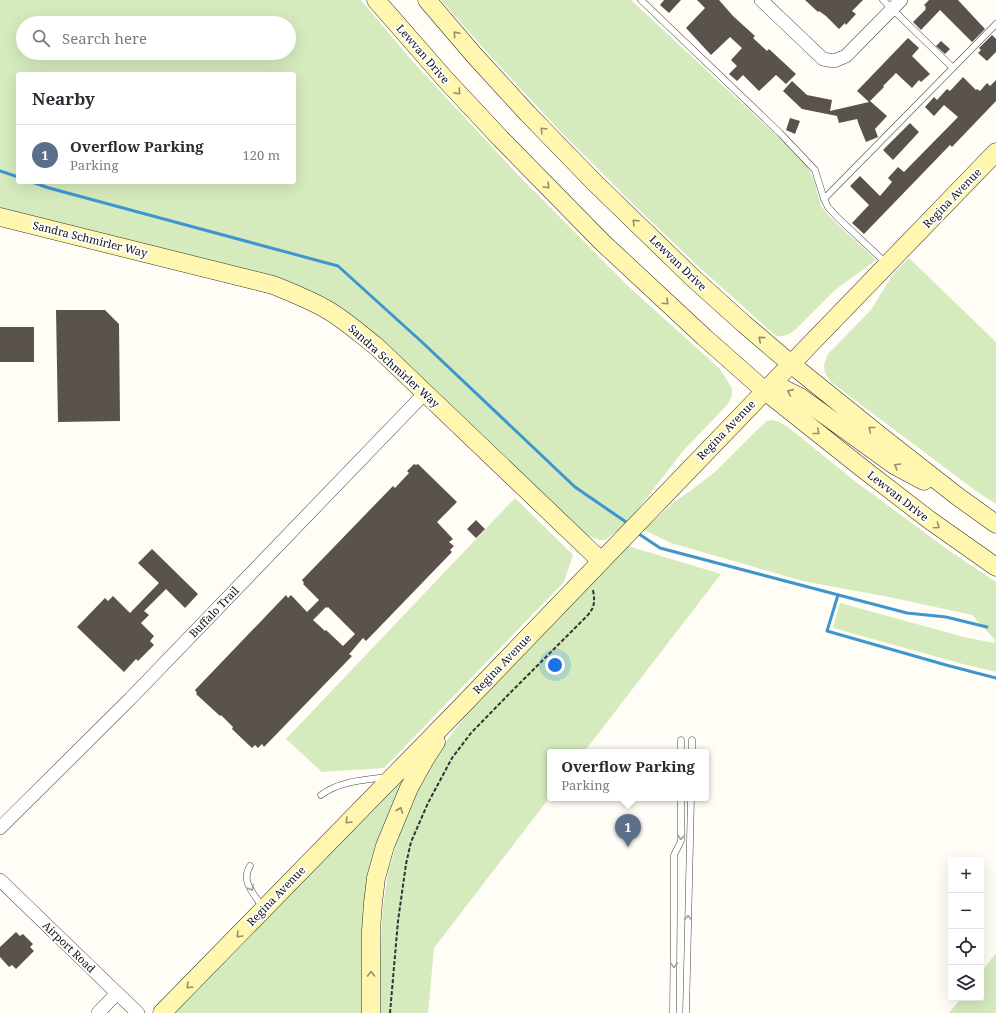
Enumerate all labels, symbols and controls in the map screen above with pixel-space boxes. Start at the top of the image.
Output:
search box [16,16,296,60]
street label: Lewvan Drive [394,21,453,86]
icon: search [30,27,52,49]
text: Search here [62,28,147,48]
one-way arrow [453,31,460,38]
text: Nearby [32,87,95,110]
one-way arrow [453,88,460,95]
one-way arrow [540,127,548,135]
text: Overflow Parking [70,136,204,156]
text: 1 [41,146,49,164]
text: 120 m [243,146,280,164]
text: Parking [70,156,118,174]
street label: Regina Avenue [919,164,984,231]
one-way arrow [542,181,550,189]
street label: Sandra Schmirler Way [31,217,150,260]
one-way arrow [632,219,640,227]
street label: Lewvan Drive [647,232,710,294]
one-way arrow [662,297,669,304]
street label: Sandra Schmirler Way [346,321,444,411]
one-way arrow [758,336,766,343]
one-way arrow [787,389,794,397]
street label: Regina Avenue [693,396,758,463]
one-way arrow [868,426,875,433]
one-way arrow [813,428,820,435]
one-way arrow [894,464,901,471]
street label: Lewvan Drive [865,467,932,524]
one-way arrow [933,521,940,528]
street label: Buffalo Trail [185,582,242,640]
street label: Regina Avenue [469,630,534,697]
your location [545,655,565,675]
popup [547,749,709,801]
text: Overflow Parking [561,756,695,776]
text: Parking [561,776,610,794]
one-way arrow [395,806,403,813]
pin: 1 [615,814,641,847]
one-way arrow [346,816,353,824]
one-way arrow [676,834,685,840]
map controls [948,857,984,1001]
button: + [948,857,984,893]
street label: Regina Avenue [243,862,308,929]
one-way arrow [246,884,254,891]
button: − [948,893,984,929]
one-way arrow [684,915,692,921]
street label: Airport Road [40,918,99,976]
button: locate [948,929,984,965]
one-way arrow [236,930,243,938]
one-way arrow [670,962,678,968]
button: layers [948,965,984,1001]
one-way arrow [367,971,375,977]
one-way arrow [186,981,193,989]

